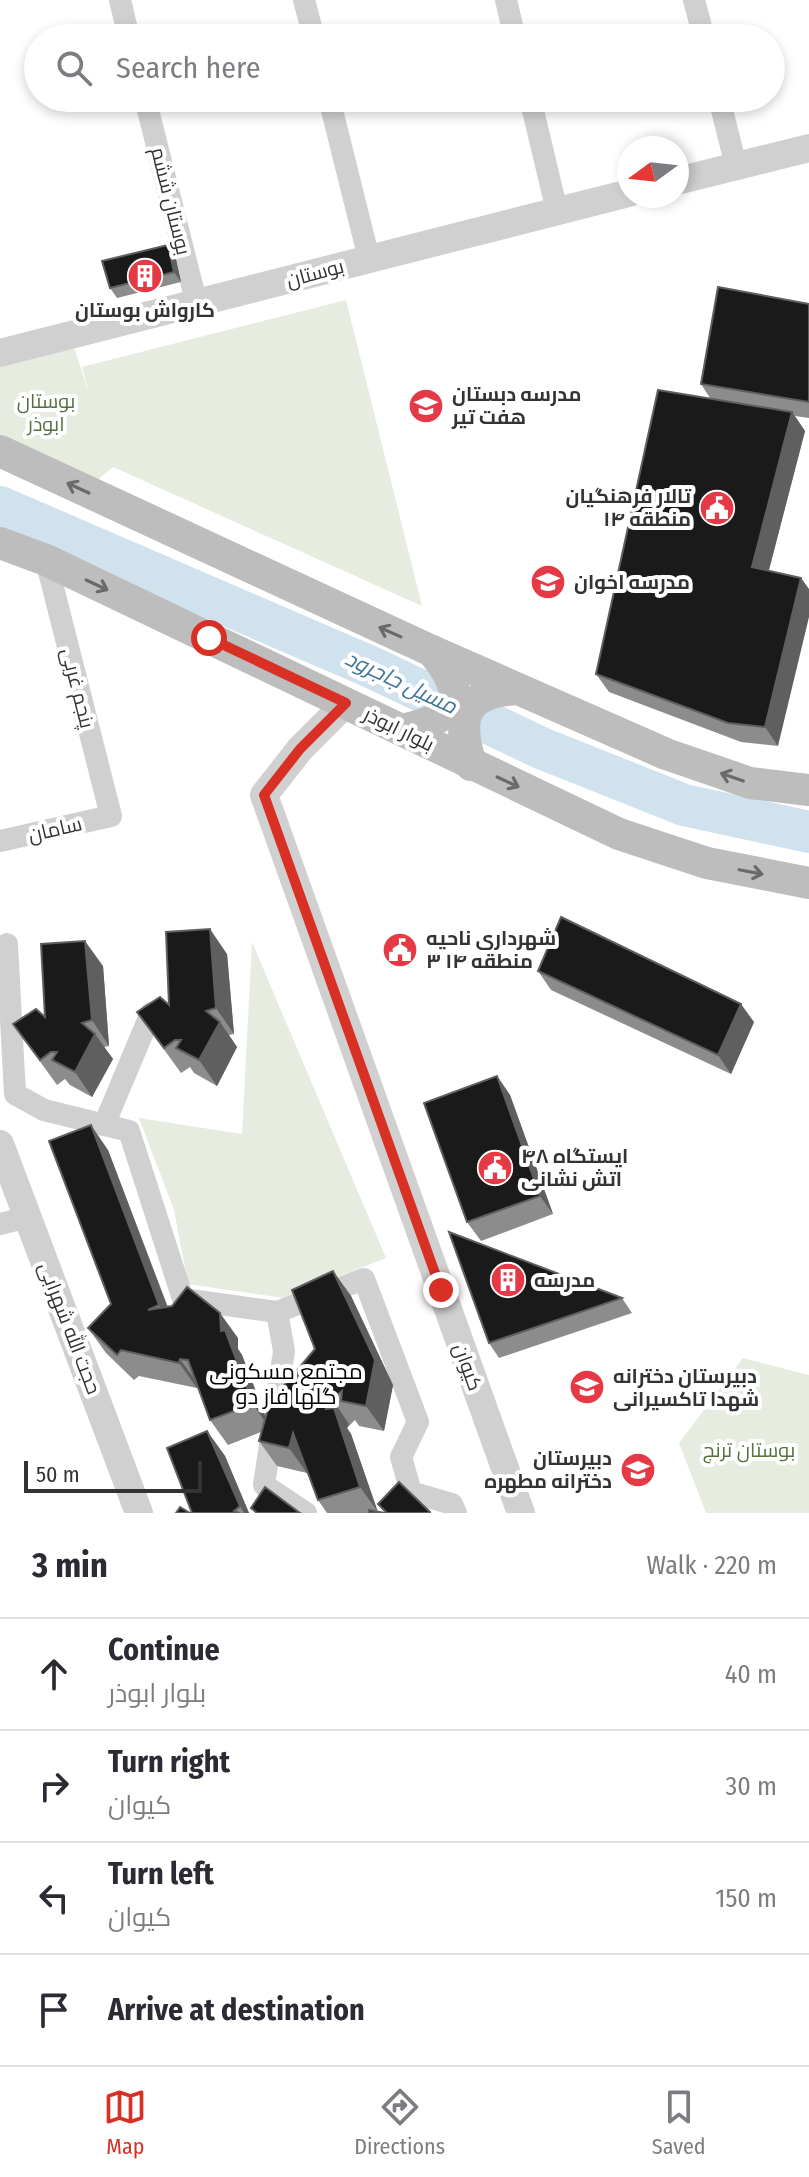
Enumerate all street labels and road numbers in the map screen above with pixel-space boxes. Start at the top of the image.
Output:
street label: بوستان ششم [144,145,196,258]
street label: بوستان [284,254,347,293]
street label: پنجم غربی [54,645,100,732]
street label: بلوار ابوذر [359,701,438,756]
street label: سامان [26,811,84,848]
street label: حجت الله شهرابی [33,1258,107,1398]
street label: کیوان [447,1340,488,1394]

